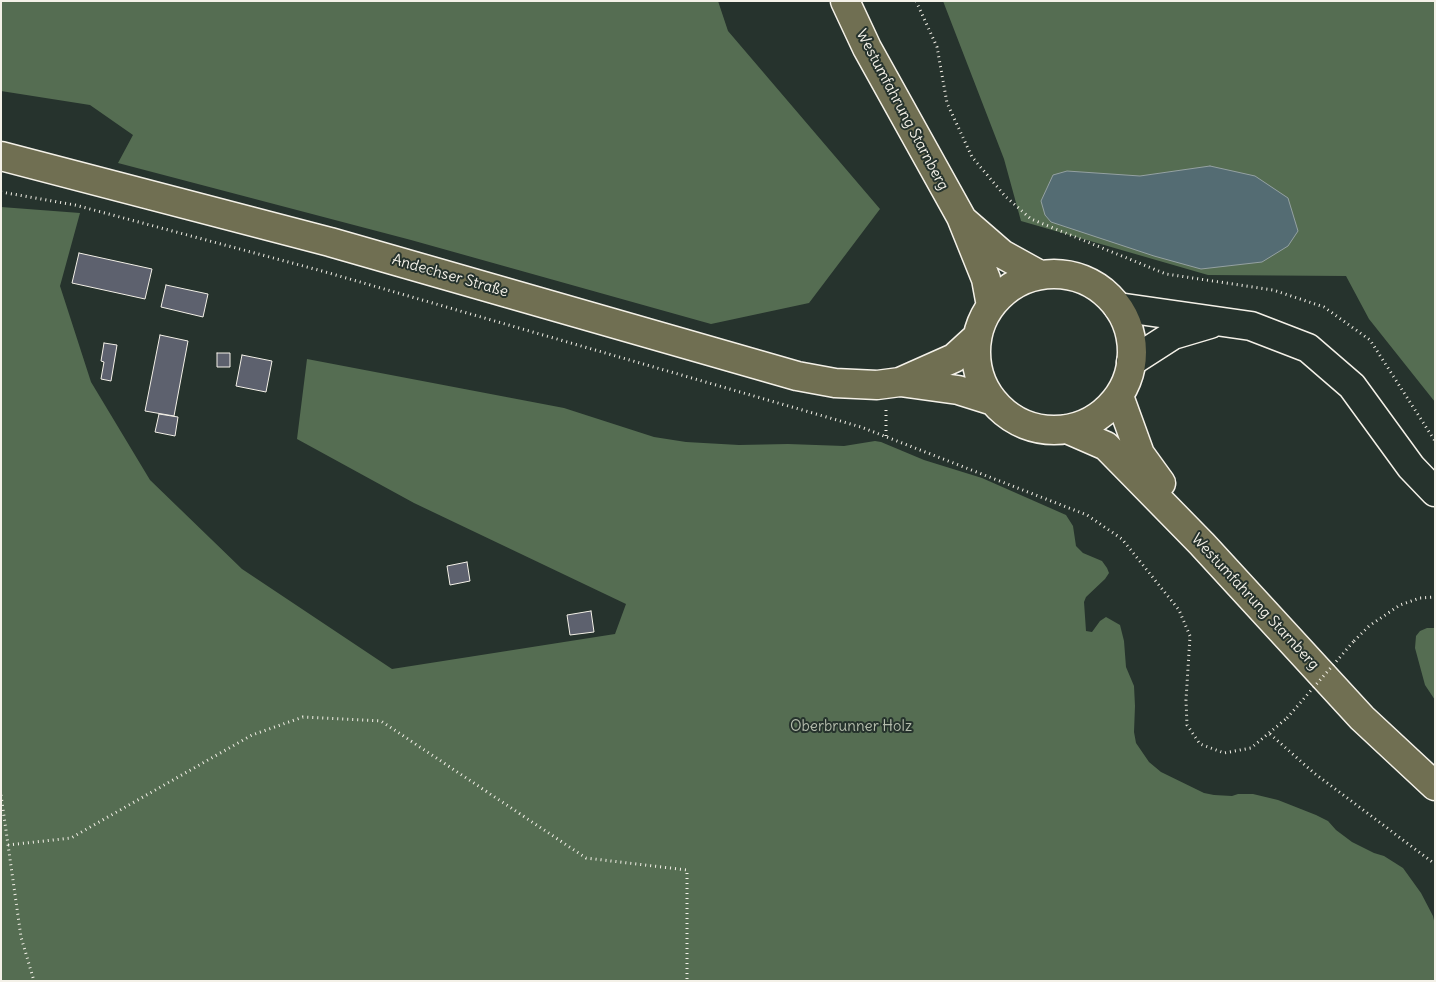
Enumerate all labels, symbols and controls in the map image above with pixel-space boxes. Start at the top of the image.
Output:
street label: Westumfahrung Starnberg [852,27,952,193]
street label: Andechser Straße [390,251,510,301]
street label: Westumfahrung Starnberg [1187,530,1323,674]
park label: Oberbrunner Holz [790,718,912,736]

